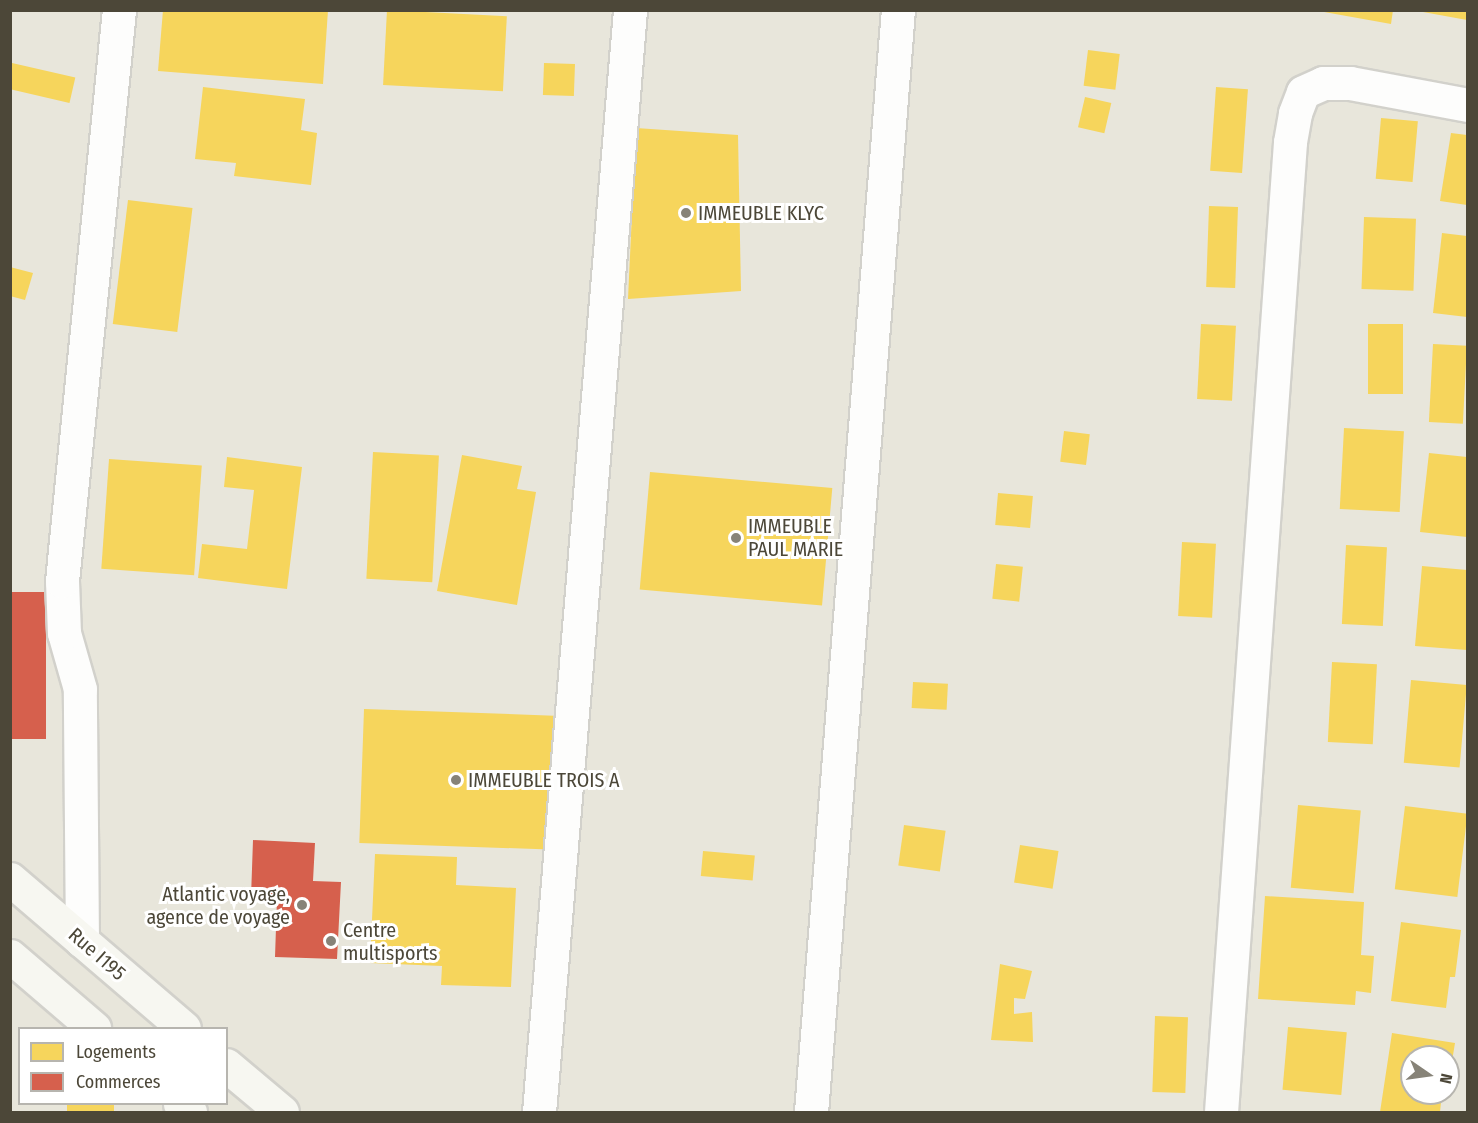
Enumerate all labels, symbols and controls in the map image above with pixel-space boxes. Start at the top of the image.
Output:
place label: IMMEUBLE KLYC [698,201,824,225]
marker: IMMEUBLE KLYC [679,206,693,220]
place label: IMMEUBLE PAUL MARIE [748,514,843,561]
marker: IMMEUBLE PAUL MARIE [729,531,743,545]
place label: IMMEUBLE TROIS A [468,768,620,792]
marker: IMMEUBLE TROIS A [449,773,463,787]
place label: Atlantic voyage, agence de voyage [146,882,290,929]
marker: Atlantic voyage, agence de voyage [295,898,309,912]
place label: Centre multisports [343,918,437,965]
street label: Rue I195 [64,923,130,985]
marker: Centre multisports [324,934,338,948]
legend [18,1027,228,1105]
text: Logements [76,1041,156,1063]
north arrow [1400,1045,1460,1105]
text: Commerces [76,1071,161,1093]
text: N [1436,1072,1456,1086]

